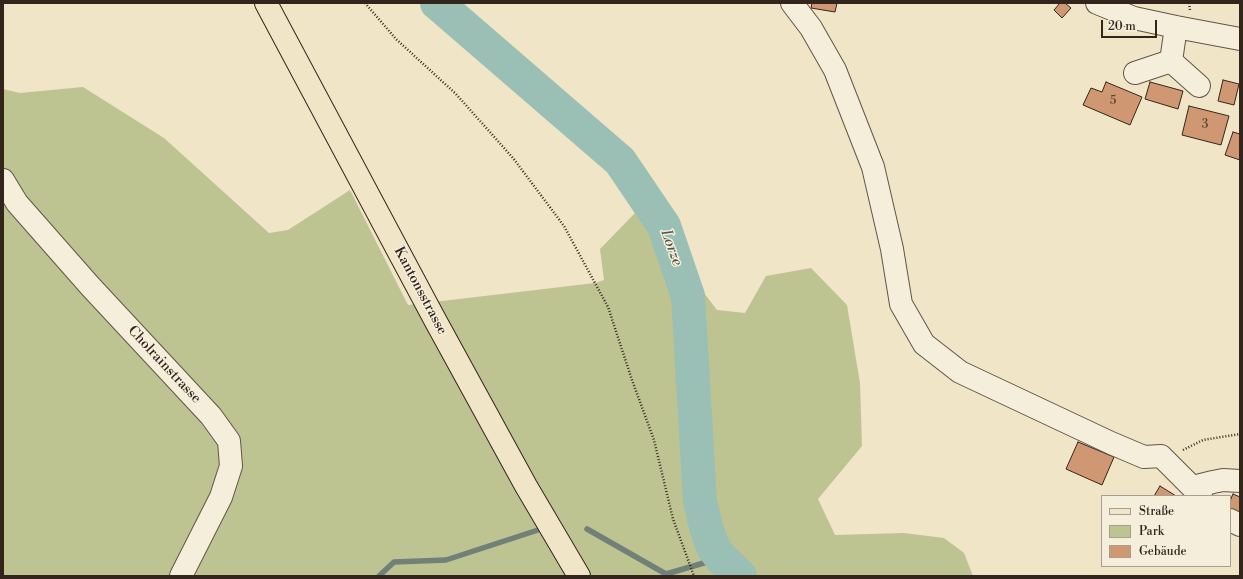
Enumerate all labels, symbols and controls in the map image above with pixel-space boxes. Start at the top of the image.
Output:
scale bar [1103,12,1159,38]
text: 20 m [1108,19,1136,34]
house number: 5 [1110,94,1116,108]
house number: 3 [1202,118,1208,132]
water label: Lorze [656,227,686,269]
street label: Kantonsstrasse [390,244,450,338]
street label: Cholrainstrasse [124,323,204,407]
legend [1101,495,1231,567]
text: Straße [1139,504,1174,519]
text: Park [1139,524,1164,539]
text: Gebäude [1139,544,1187,559]

